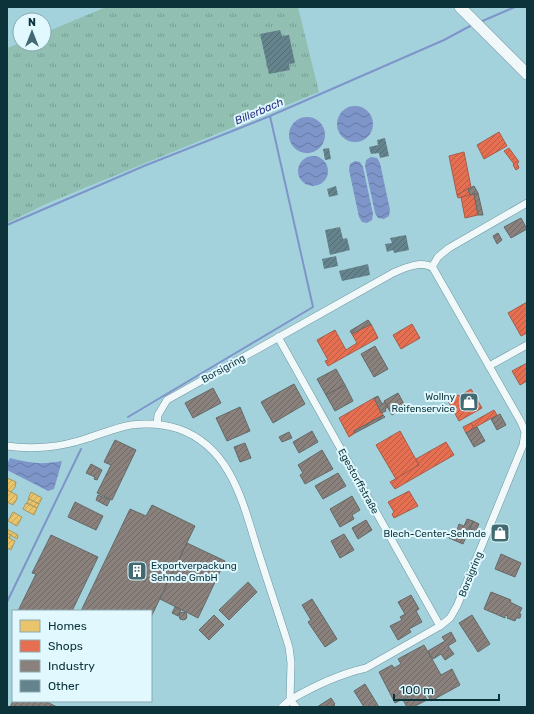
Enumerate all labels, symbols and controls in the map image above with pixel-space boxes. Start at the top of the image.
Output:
north arrow [12,12,52,52]
text: N [28,16,36,29]
water label: Billerbach [233,95,286,128]
street label: Borsigring [200,352,247,386]
place label: Wollny Reifenservice [391,391,455,415]
shop icon: Wollny Reifenservice [458,391,480,413]
street label: Egestorffstraße [335,447,381,517]
shop icon: Blech-Center-Sehnde [489,522,511,544]
place label: Blech-Center-Sehnde [383,528,486,540]
street label: Borsigring [456,550,485,599]
building icon: Exportverpackung Sehnde GmbH [126,560,148,582]
place label: Exportverpackung Sehnde GmbH [151,560,237,584]
legend [12,610,152,702]
text: Homes [48,619,87,633]
text: Shops [48,639,83,653]
text: Industry [48,659,95,673]
scale bar [394,676,499,702]
text: Other [48,679,80,693]
text: 100 m [400,683,434,697]

